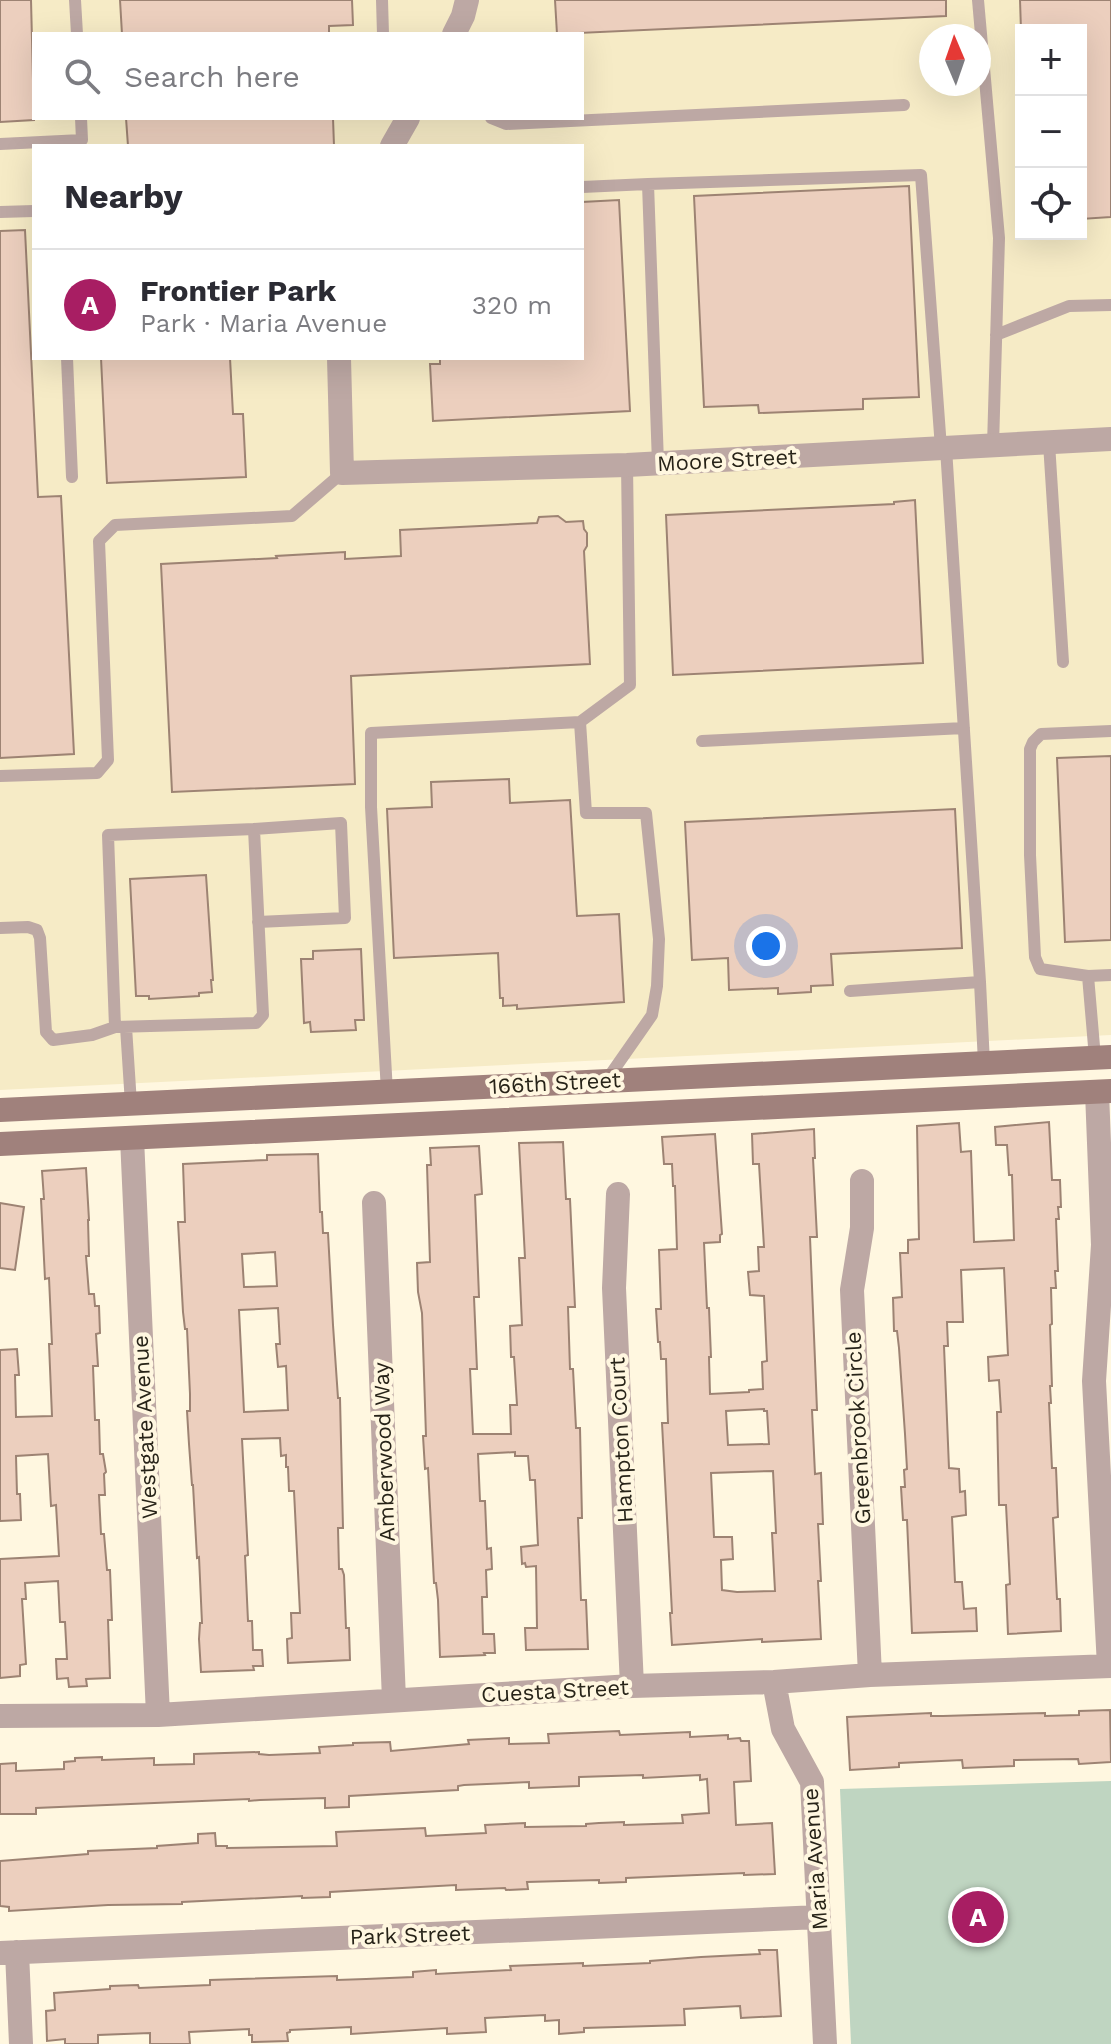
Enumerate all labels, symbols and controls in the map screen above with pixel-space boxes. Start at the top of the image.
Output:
north arrow [919,24,991,96]
map controls [1015,24,1087,240]
button: + [1015,24,1087,96]
search box [32,32,584,120]
icon: search [60,54,104,98]
text: Search here [124,59,300,94]
button: − [1015,96,1087,168]
button: locate [1015,168,1087,240]
text: Nearby [64,176,183,216]
text: Frontier Park [140,273,336,308]
text: A [81,290,99,320]
text: 320 m [472,290,552,320]
text: Park · Maria Avenue [140,308,387,338]
street label: Moore Street [656,444,798,476]
your location [746,926,786,966]
street label: 166th Street [488,1067,622,1099]
street label: Greenbrook Circle [840,1331,876,1525]
street label: Westgate Avenue [128,1334,162,1520]
street label: Hampton Court [604,1356,638,1524]
street label: Amberwood Way [368,1361,400,1542]
street label: Cuesta Street [481,1675,629,1707]
street label: Maria Avenue [798,1787,832,1931]
pin: A [952,1887,1004,1947]
street label: Park Street [349,1920,471,1950]

